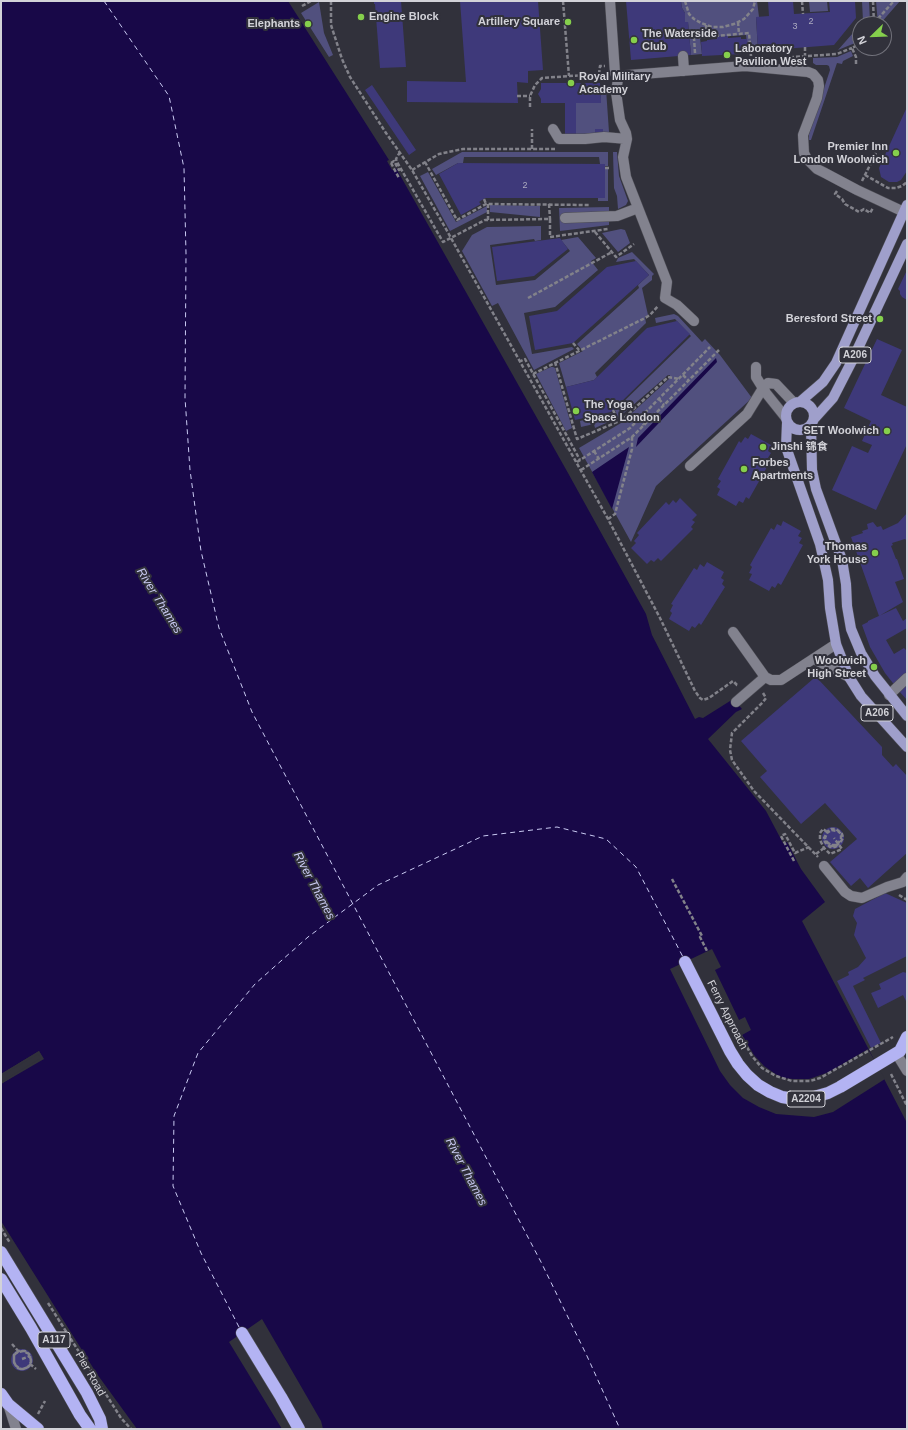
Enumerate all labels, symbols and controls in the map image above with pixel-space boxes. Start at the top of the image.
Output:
place label: Engine Block [369,10,439,24]
marker: Engine Block [356,12,366,22]
place label: Artillery Square [478,15,560,29]
north arrow [852,16,892,56]
place label: Elephants [247,17,300,31]
marker: Artillery Square [563,17,573,27]
house number: 2 [808,17,814,27]
marker: Elephants [303,19,313,29]
house number: 3 [792,22,798,32]
place label: The Waterside Club [642,27,717,53]
text: N [855,34,869,46]
marker: The Waterside Club [629,35,639,45]
place label: Laboratory Pavilion West [735,42,806,68]
marker: Laboratory Pavilion West [722,50,732,60]
place label: Royal Military Academy [579,70,651,96]
marker: Royal Military Academy [566,78,576,88]
place label: Premier Inn London Woolwich [794,140,888,166]
marker: Premier Inn London Woolwich [891,148,901,158]
house number: 2 [522,181,528,191]
place label: Beresford Street [786,312,872,326]
marker: Beresford Street [875,314,885,324]
road number: A206 [839,347,871,363]
place label: The Yoga Space London [584,398,660,424]
marker: The Yoga Space London [571,406,581,416]
place label: SET Woolwich [803,424,879,438]
marker: SET Woolwich [882,426,892,436]
place label: Jinshi 锦食 [771,440,828,454]
marker: Jinshi 锦食 [758,442,768,452]
place label: Forbes Apartments [752,456,813,482]
marker: Forbes Apartments [739,464,749,474]
place label: Thomas York House [807,540,867,566]
marker: Thomas York House [870,548,880,558]
water label: River Thames [133,566,185,636]
place label: Woolwich High Street [807,654,866,680]
marker: Woolwich High Street [869,662,879,672]
road number: A206 [861,705,893,721]
water label: River Thames [290,850,338,922]
street label: Ferry Approach [704,978,750,1052]
road number: A2204 [787,1091,825,1107]
water label: River Thames [442,1136,490,1208]
road number: A117 [38,1332,70,1348]
street label: Pier Road [72,1350,108,1398]

